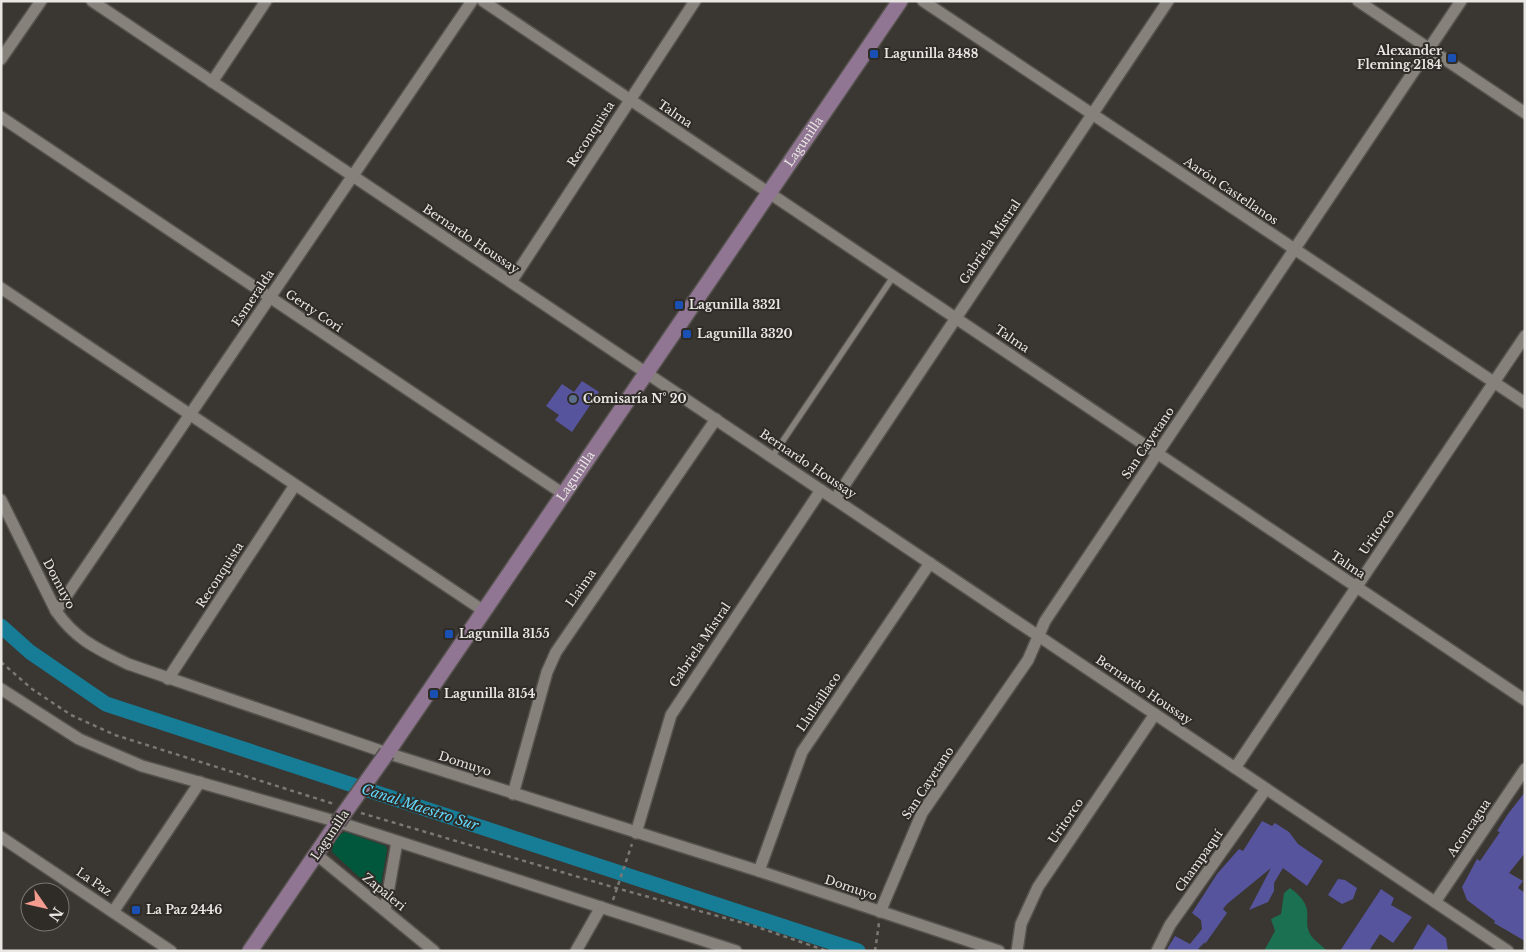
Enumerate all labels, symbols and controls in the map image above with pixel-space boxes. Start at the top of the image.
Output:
place label: Alexander Fleming 2184 [1357,43,1442,72]
place label: Lagunilla 3488 [884,46,979,61]
marker: Lagunilla 3488 [868,48,880,60]
marker: Alexander Fleming 2184 [1446,52,1458,64]
street label: Talma [655,97,696,131]
street label: Reconquista [564,98,618,169]
street label: Lagunilla [781,113,826,169]
street label: Aarón Castellanos [1181,153,1281,228]
street label: Gabriela Mistral [956,196,1024,287]
street label: Bernardo Houssay [420,201,523,277]
street label: Esmeralda [228,266,277,329]
street label: Gerty Cori [283,286,346,335]
place label: Lagunilla 3321 [689,297,781,312]
marker: Lagunilla 3321 [673,299,685,311]
street label: Talma [992,322,1033,356]
place label: Lagunilla 3320 [697,326,793,341]
marker: Lagunilla 3320 [681,328,693,340]
place label: Comisaría N° 20 [583,391,687,406]
marker: Comisaría N° 20 [567,393,579,405]
street label: San Cayetano [1118,404,1177,482]
street label: Bernardo Houssay [757,426,860,502]
street label: Lagunilla [553,448,598,504]
street label: Uritorco [1356,506,1397,557]
street label: Reconquista [193,539,247,610]
street label: Talma [1328,548,1369,582]
street label: Domuyo [40,556,79,612]
street label: Llaima [562,566,599,610]
street label: Gabriela Mistral [666,599,734,690]
place label: Lagunilla 3155 [459,626,550,641]
marker: Lagunilla 3155 [443,628,455,640]
street label: Bernardo Houssay [1093,652,1196,728]
street label: Llullaillaco [793,669,844,734]
place label: Lagunilla 3154 [444,686,535,701]
marker: Lagunilla 3154 [428,688,440,700]
street label: San Cayetano [898,743,957,822]
street label: Domuyo [437,748,494,779]
water label: Canal Maestro Sur [359,780,481,835]
street label: Uritorco [1045,795,1086,846]
street label: Aconcagua [1443,796,1494,860]
street label: Lagunilla [307,806,352,863]
street label: Champaquí [1172,826,1226,895]
street label: La Paz [73,864,115,899]
street label: Zapaleri [360,870,409,914]
street label: Domuyo [823,872,880,904]
north arrow [20,882,70,932]
place label: La Paz 2446 [146,902,222,917]
text: N [45,904,67,925]
marker: La Paz 2446 [130,904,142,916]

